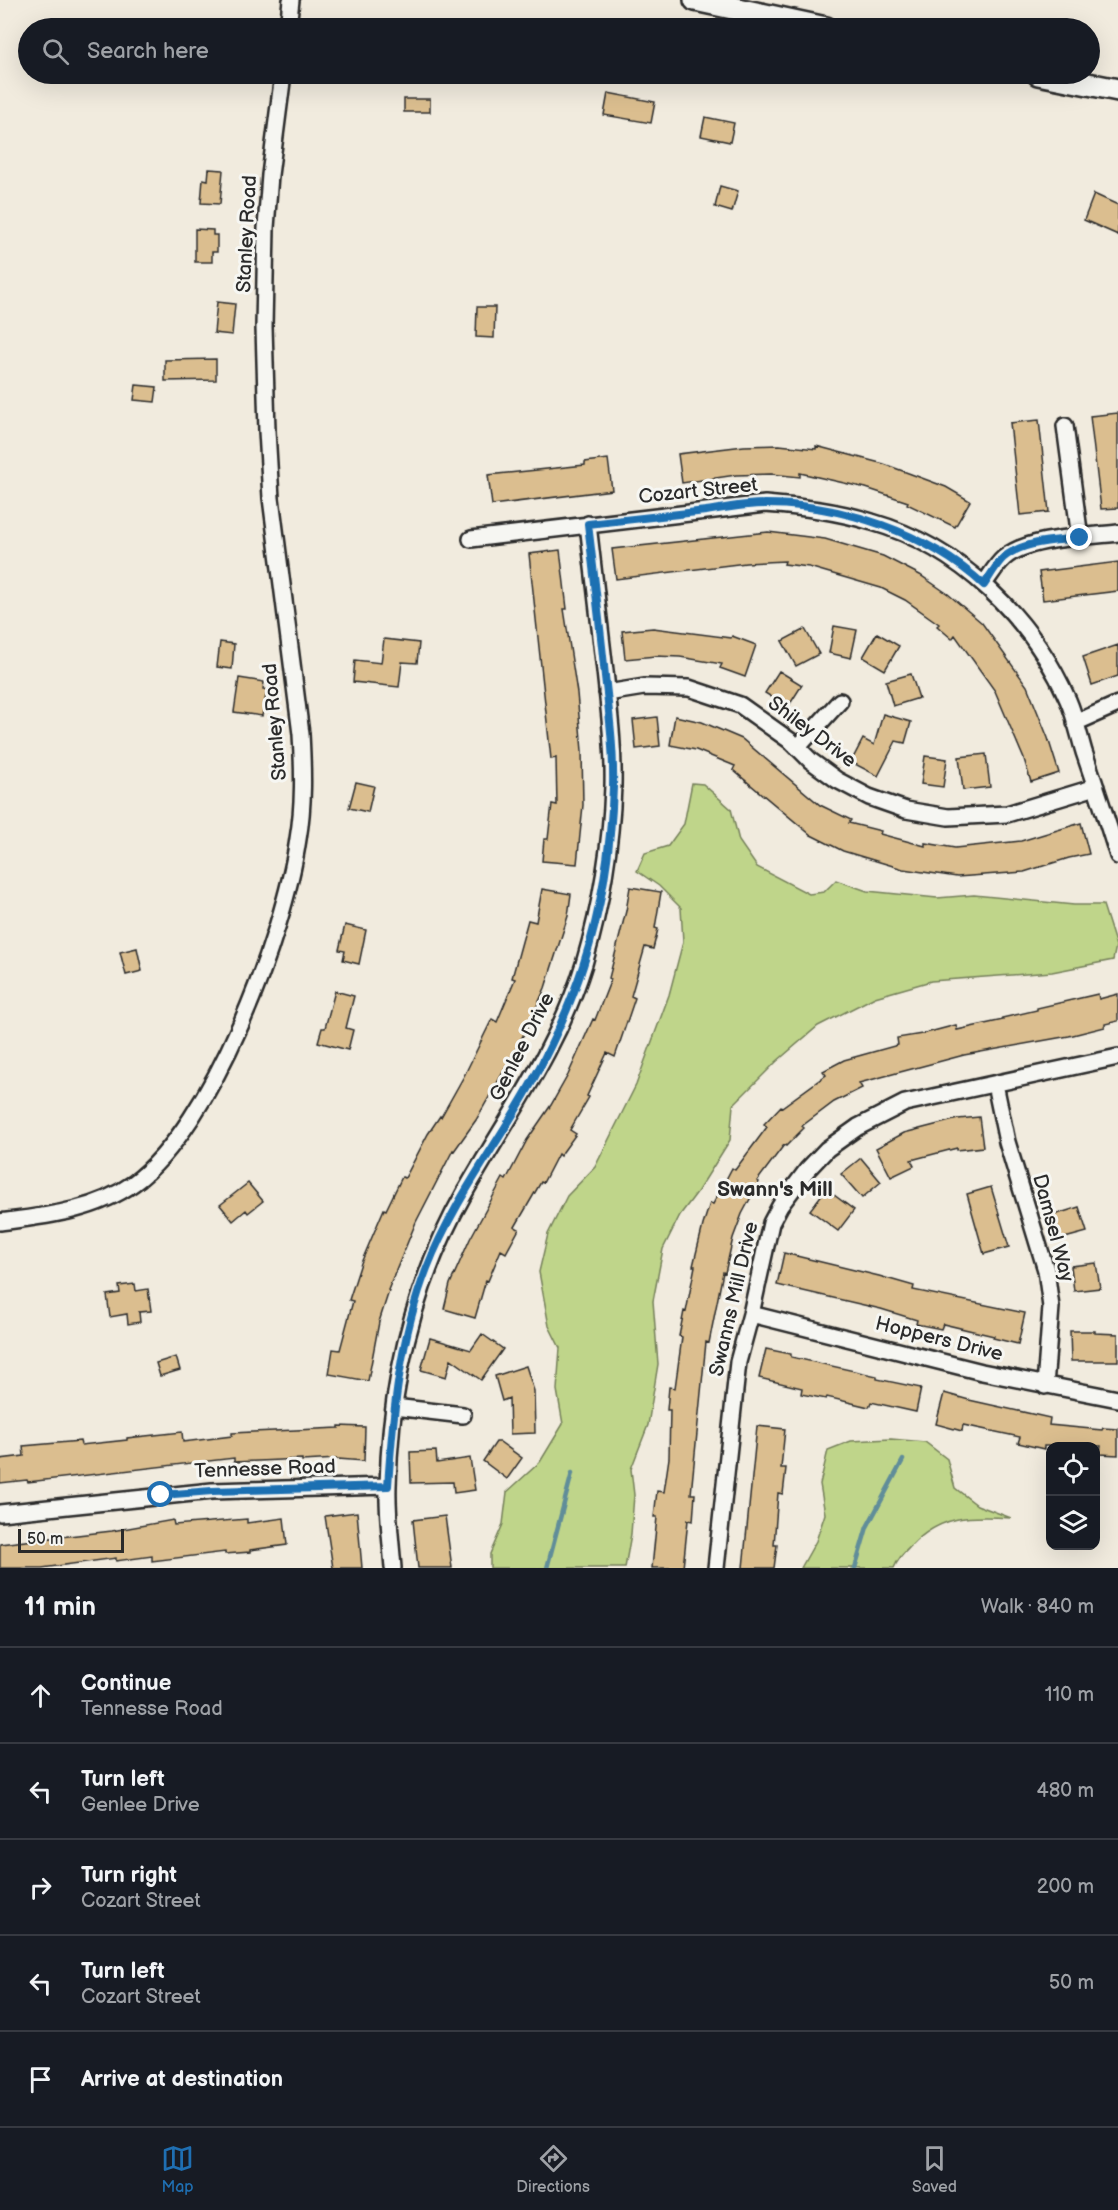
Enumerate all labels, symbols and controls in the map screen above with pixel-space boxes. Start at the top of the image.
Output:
search box [18,18,1100,84]
icon: search [39,35,72,68]
text: Search here [87,38,209,65]
street label: Stanley Road [232,175,262,293]
street label: Cozart Street [637,473,759,509]
route end [1066,524,1092,550]
street label: Stanley Road [258,662,292,782]
street label: Shiley Drive [763,691,861,773]
street label: Genlee Drive [484,989,560,1105]
street label: Damsel Way [1027,1172,1079,1284]
district label: Swann's Mill [717,1177,833,1202]
street label: Swanns Mill Drive [705,1219,763,1379]
street label: Hoppers Drive [873,1312,1005,1366]
map controls [1046,1442,1100,1550]
button: locate [1046,1442,1100,1496]
street label: Tennesse Road [194,1455,336,1483]
route start [147,1481,173,1507]
button: layers [1046,1496,1100,1550]
scale bar [18,1526,124,1554]
text: 50 m [27,1530,63,1549]
text: 11 min [24,1592,96,1623]
text: Walk · 840 m [981,1595,1094,1619]
text: Continue [81,1670,171,1697]
icon: ahead [24,1679,57,1712]
text: 110 m [1045,1683,1094,1707]
text: Tennesse Road [81,1697,223,1721]
text: Turn left [81,1766,165,1793]
icon: left [24,1775,57,1808]
text: 480 m [1036,1779,1094,1803]
text: Genlee Drive [81,1793,200,1817]
text: Turn right [81,1862,177,1889]
icon: right [24,1871,57,1904]
text: 200 m [1037,1875,1094,1899]
text: Cozart Street [81,1889,201,1913]
text: Turn left [81,1958,165,1985]
icon: left [24,1967,57,2000]
text: 50 m [1049,1971,1094,1995]
text: Cozart Street [81,1985,201,2009]
icon: arrive [24,2063,57,2096]
text: Arrive at destination [81,2066,283,2093]
tab: Map [161,2142,194,2197]
tab: Directions [516,2142,590,2197]
tab: Saved [912,2142,957,2197]

